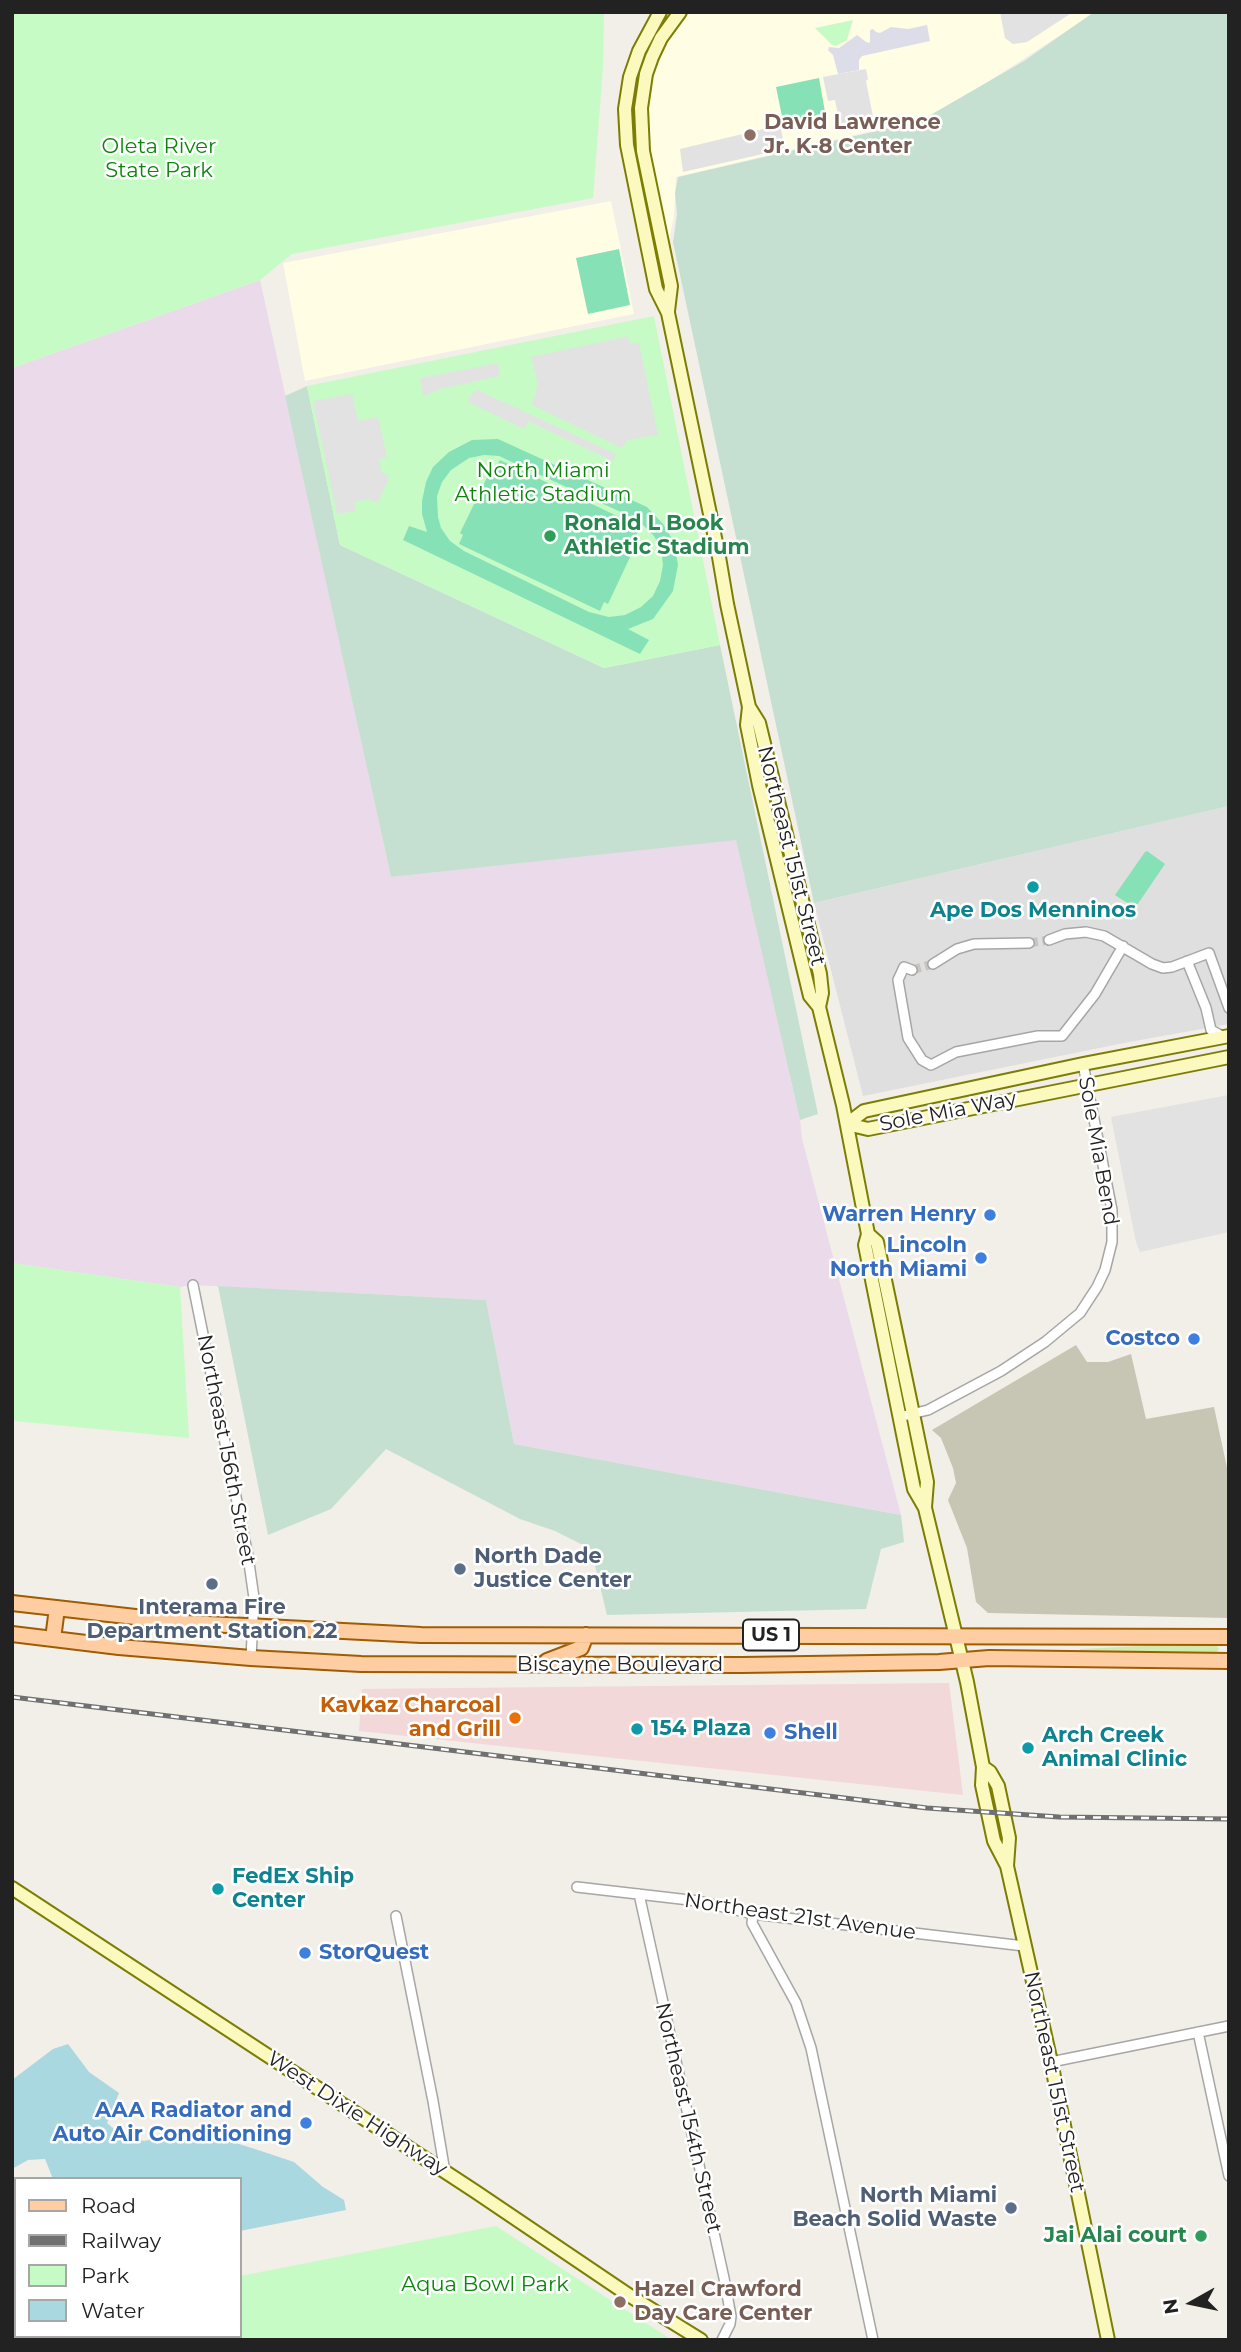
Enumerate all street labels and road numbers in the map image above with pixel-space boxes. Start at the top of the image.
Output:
street label: Northeast 151st Street [751,744,831,968]
street label: Sole Mia Bend [1073,1075,1123,1227]
street label: Sole Mia Way [877,1086,1019,1138]
street label: Northeast 156th Street [191,1332,261,1568]
road number: US 1 [743,1620,799,1651]
street label: Biscayne Boulevard [517,1652,723,1678]
street label: Northeast 21st Avenue [682,1888,918,1946]
street label: Northeast 151st Street [1018,1969,1090,2195]
street label: Northeast 154th Street [649,2000,727,2236]
street label: West Dixie Highway [262,2046,452,2182]

